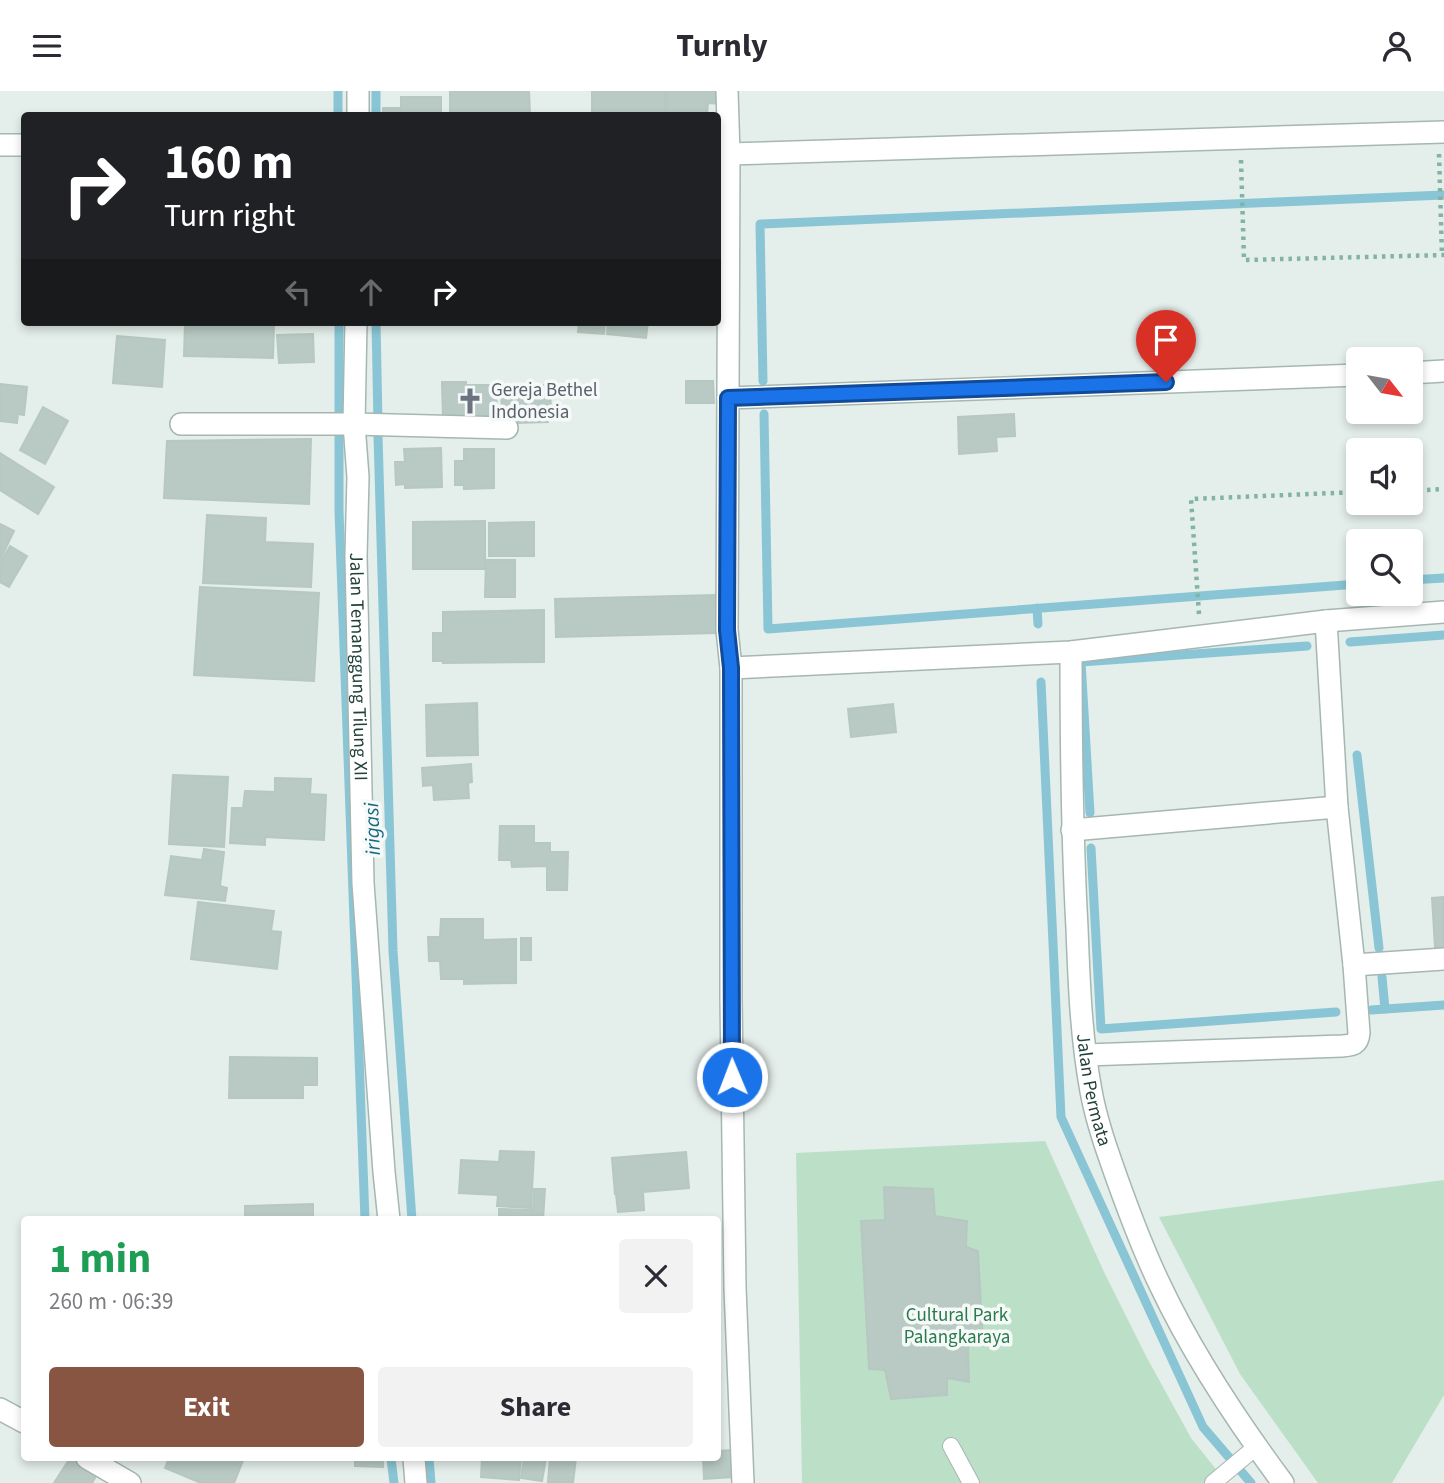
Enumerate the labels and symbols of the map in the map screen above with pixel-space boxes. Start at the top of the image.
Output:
pin [1136,310,1196,382]
north arrow [1346,347,1423,423]
place label: Gereja Bethel Indonesia [491,377,598,426]
church icon: Gereja Bethel Indonesia [455,386,485,416]
street label: Jalan Temanggung Tilung XII [342,552,374,781]
water label: irigasi [356,801,388,856]
street label: Jalan Permata [1070,1032,1118,1150]
position arrow [695,1040,769,1114]
park label: Cultural Park Palangkaraya [904,1302,1010,1351]

